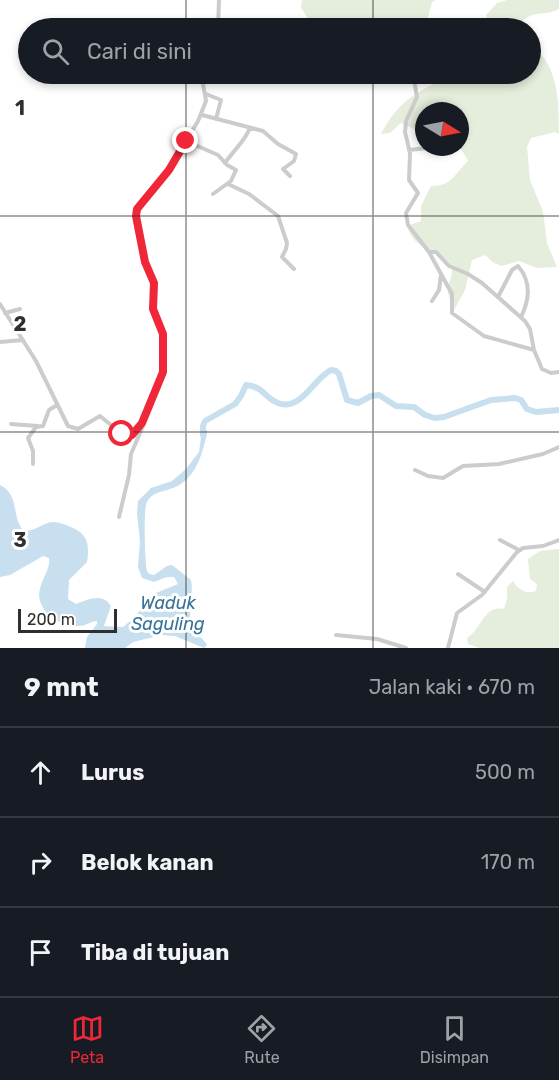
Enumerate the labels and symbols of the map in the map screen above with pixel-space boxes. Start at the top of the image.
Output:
text: 1 [15,96,25,120]
north arrow [415,102,469,156]
route end [172,127,198,153]
text: 2 [14,312,27,336]
route start [108,420,134,446]
text: 3 [13,528,27,552]
water label: Waduk Saguling [131,592,205,635]
scale bar [18,606,117,634]

